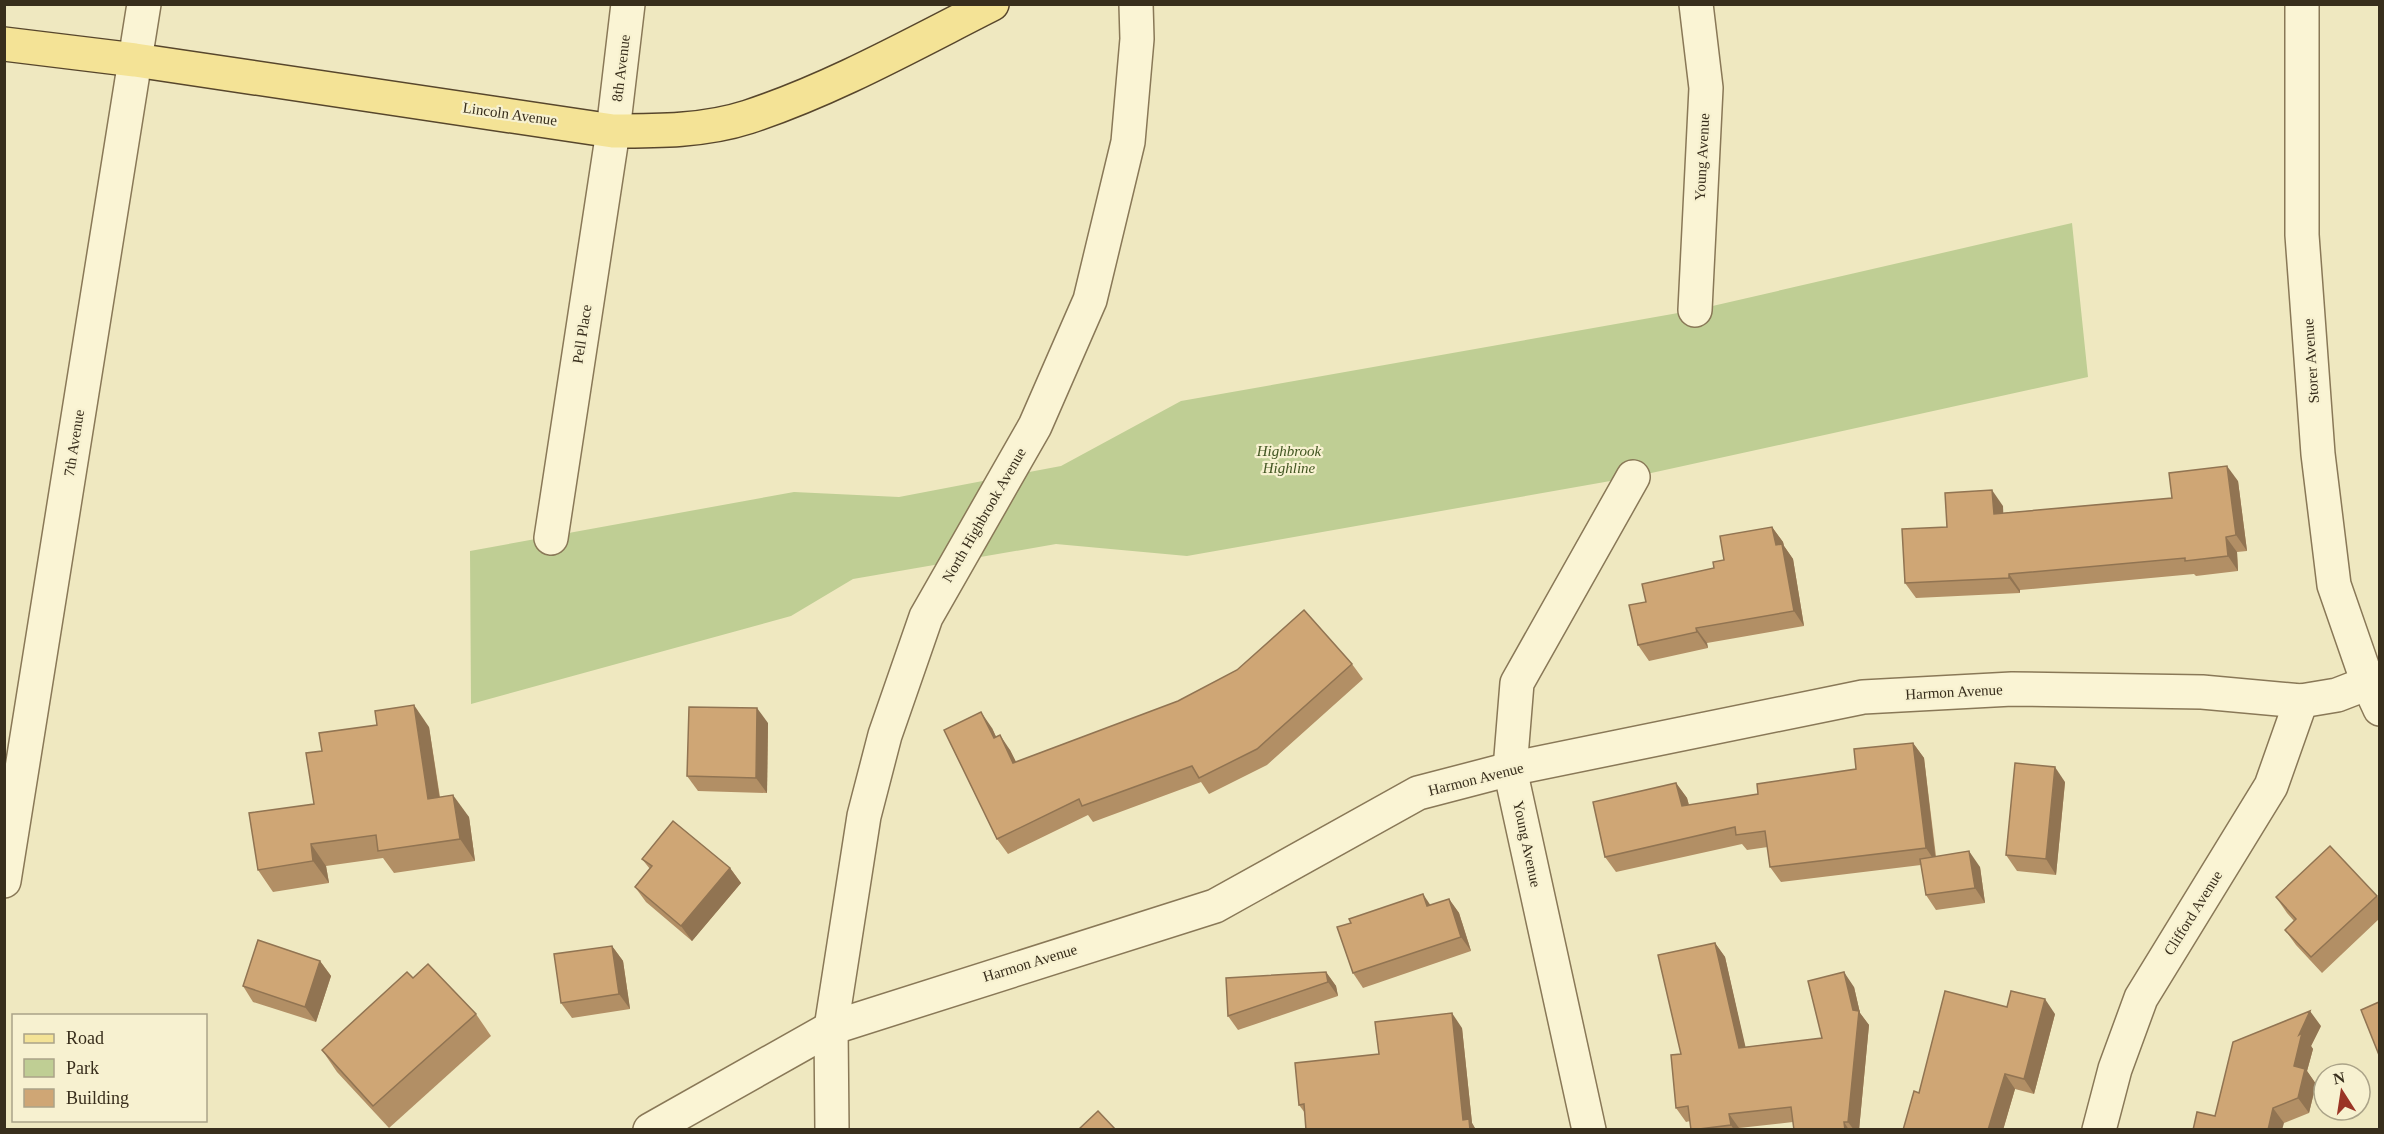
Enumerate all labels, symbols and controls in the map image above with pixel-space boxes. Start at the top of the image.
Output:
street label: 8th Avenue [609,33,633,103]
street label: Lincoln Avenue [462,99,559,129]
street label: Young Avenue [1692,112,1712,201]
street label: Pell Place [569,303,595,365]
street label: Storer Avenue [2300,318,2322,404]
street label: 7th Avenue [61,408,87,478]
park label: Highbrook Highline [1256,443,1322,476]
street label: North Highbrook Avenue [939,445,1029,585]
street label: Harmon Avenue [1905,681,2003,703]
street label: Harmon Avenue [1427,759,1526,799]
street label: Young Avenue [1510,799,1544,889]
street label: Clifford Avenue [2161,868,2226,958]
street label: Harmon Avenue [981,941,1079,985]
legend [12,1014,207,1122]
text: Road [66,1028,104,1048]
text: Park [66,1058,99,1078]
north arrow [2312,1062,2372,1122]
text: N [2332,1068,2347,1087]
text: Building [66,1088,129,1108]

